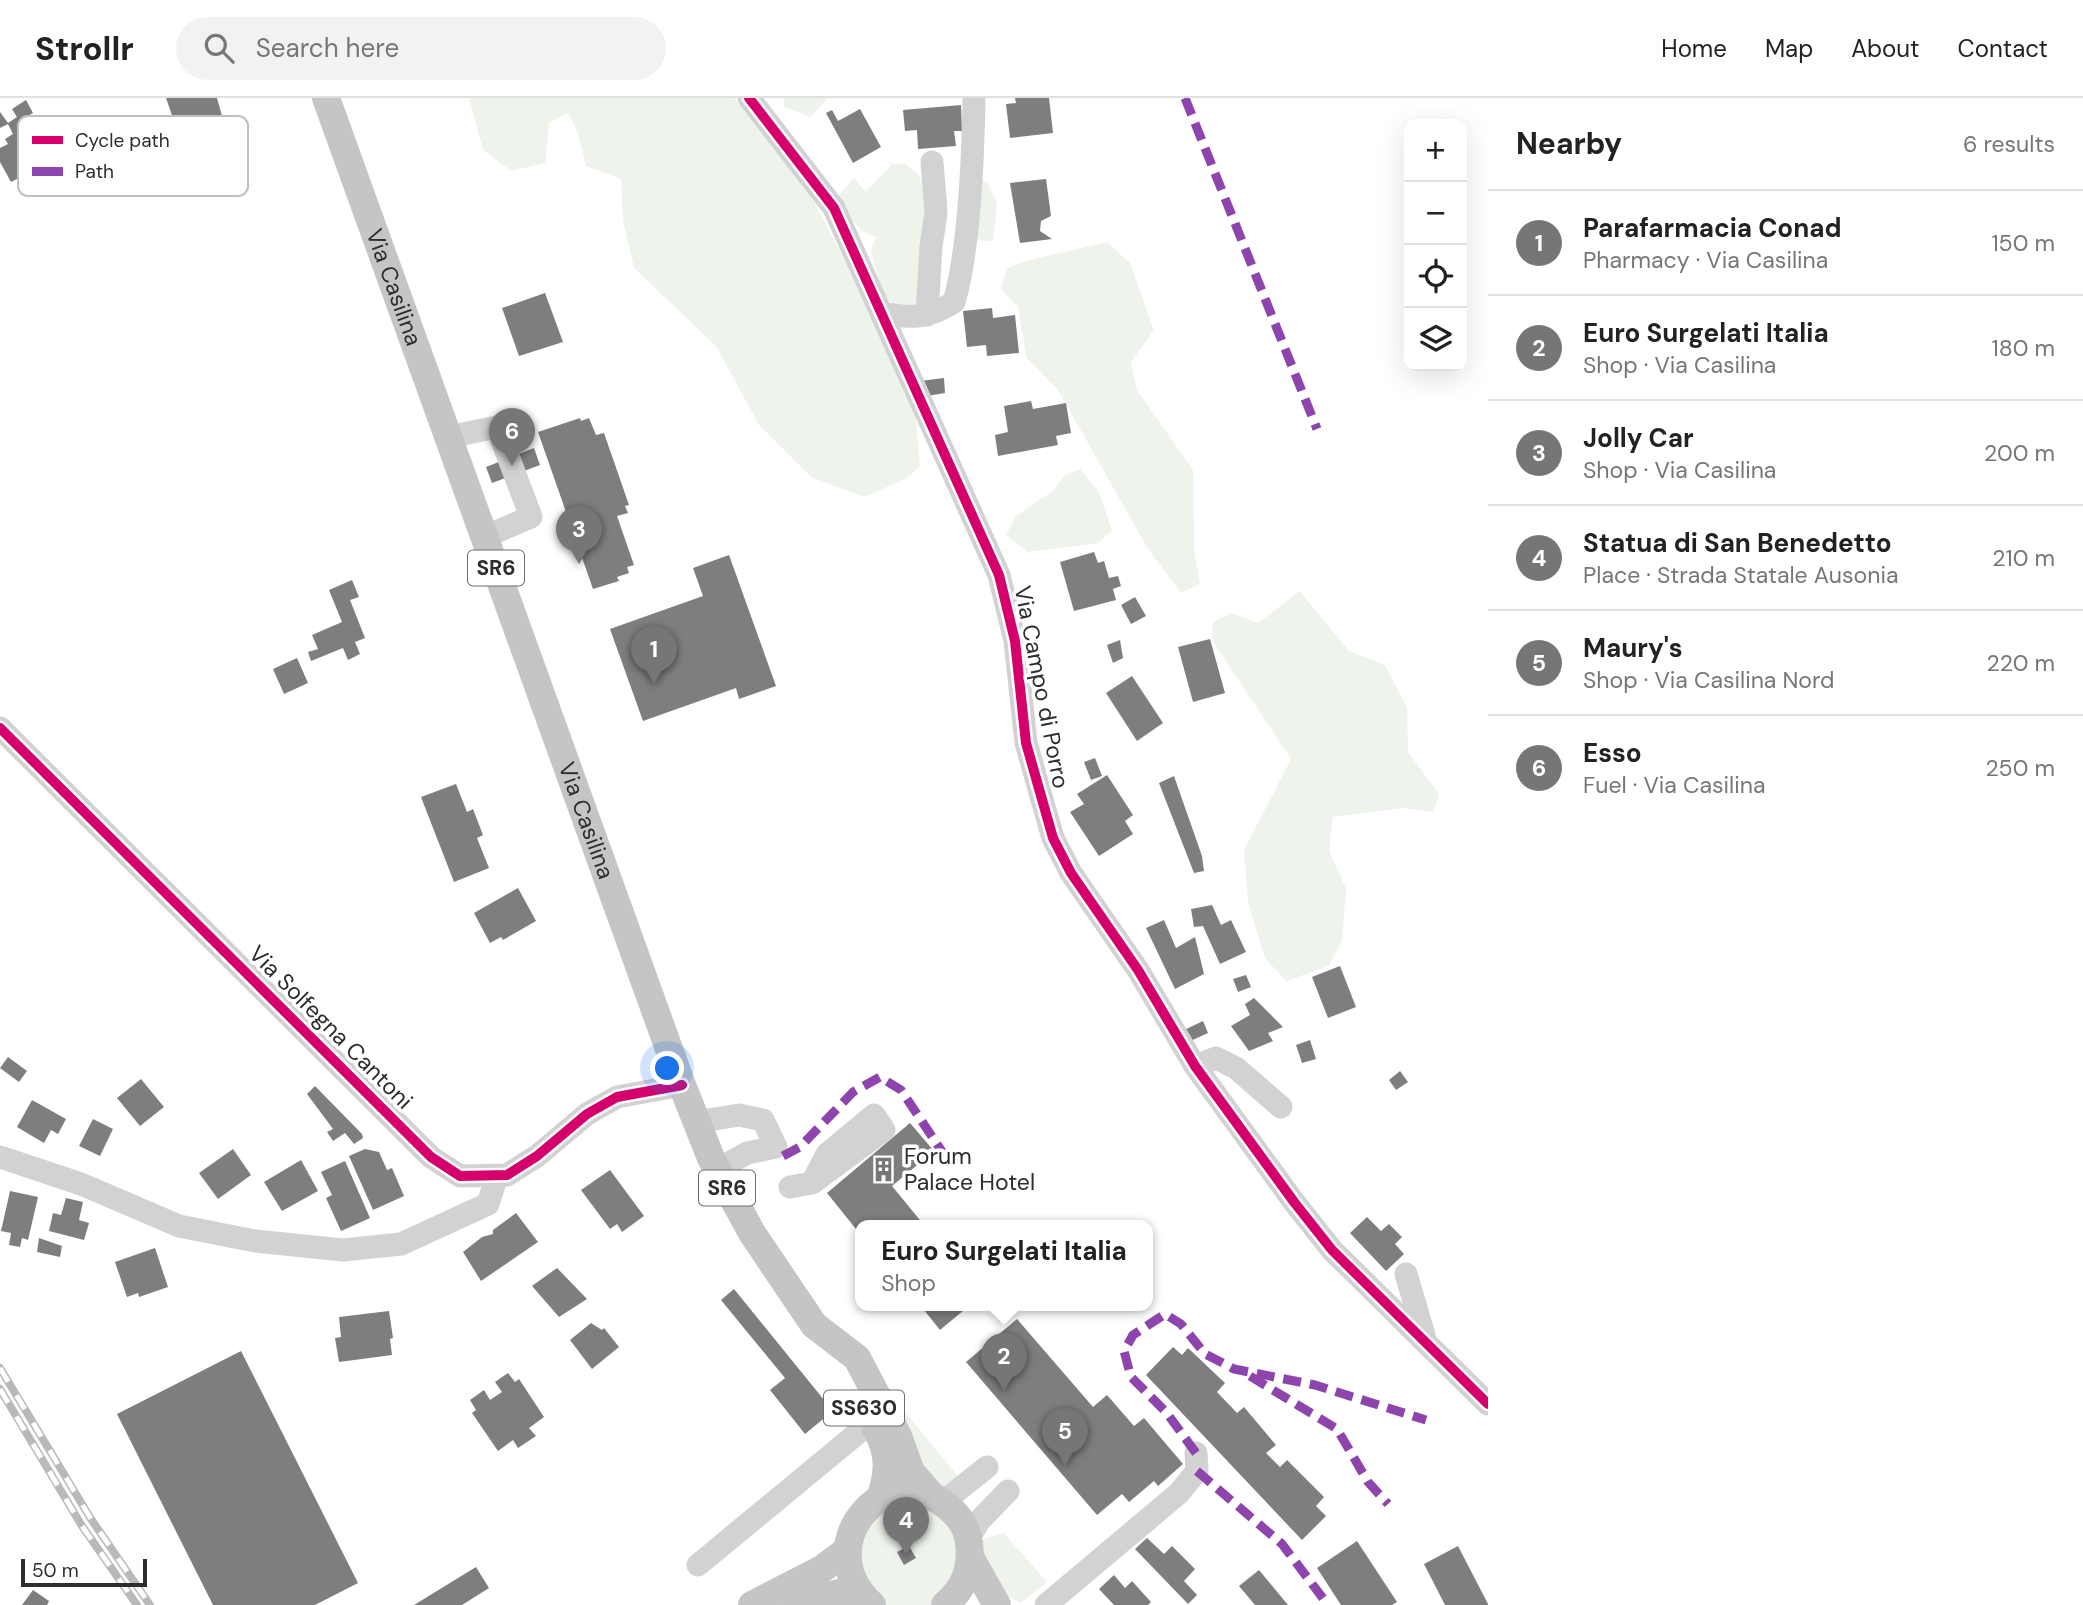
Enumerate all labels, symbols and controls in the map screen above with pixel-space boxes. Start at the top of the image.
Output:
search box [176,17,666,80]
text: Strollr [35,27,134,70]
icon: search [200,29,238,67]
text: Search here [256,31,399,65]
text: Home [1661,33,1727,64]
text: Map [1765,33,1813,64]
text: About [1851,33,1920,64]
text: Contact [1958,33,2048,64]
legend [18,116,248,196]
map controls [1404,119,1467,371]
button: + [1404,119,1467,182]
text: Nearby [1516,124,1622,163]
text: Cycle path [75,128,170,153]
text: 6 results [1963,129,2055,159]
text: Path [75,159,114,184]
button: − [1404,182,1467,245]
text: Parafarmacia Conad [1583,211,1842,245]
street label: Via Casilina [359,225,429,350]
text: 1 [1535,228,1543,258]
text: 150 m [1991,228,2055,258]
button: locate [1404,245,1467,308]
text: Pharmacy · Via Casilina [1583,245,1828,275]
button: layers [1404,308,1467,371]
text: Euro Surgelati Italia [1583,316,1829,350]
text: 2 [1532,333,1546,363]
text: 180 m [1991,333,2055,363]
text: Shop · Via Casilina [1583,350,1776,380]
pin: 6 [489,408,535,466]
text: Jolly Car [1583,421,1694,455]
text: 3 [1532,438,1546,468]
text: 200 m [1984,438,2055,468]
text: Shop · Via Casilina [1583,455,1776,485]
pin: 3 [556,506,602,564]
text: Statua di San Benedetto [1583,526,1892,560]
text: 4 [1532,543,1546,573]
text: 210 m [1992,543,2055,573]
road number: SR6 [468,550,524,586]
text: Place · Strada Statale Ausonia [1583,560,1898,590]
street label: Via Campo di Porro [1008,583,1076,791]
pin: 1 [631,626,677,684]
text: Maury's [1583,631,1683,665]
text: 5 [1532,648,1546,678]
text: 220 m [1986,648,2055,678]
text: Shop · Via Casilina Nord [1583,665,1835,695]
text: Esso [1583,736,1642,770]
text: 6 [1532,753,1546,783]
text: 250 m [1985,753,2055,783]
street label: Via Casilina [552,758,621,883]
text: Fuel · Via Casilina [1583,770,1765,800]
street label: Via Solfegna Cantoni [243,939,419,1115]
your location [650,1051,684,1085]
place label: Forum Palace Hotel [904,1141,1035,1197]
building icon: Forum Palace Hotel [870,1155,898,1183]
road number: SR6 [699,1170,755,1206]
popup [855,1220,1153,1311]
text: Euro Surgelati Italia [881,1234,1127,1268]
text: Shop [881,1268,936,1298]
pin: 2 [981,1333,1027,1391]
road number: SS630 [824,1390,904,1426]
pin: 5 [1042,1408,1088,1466]
pin: 4 [883,1497,929,1555]
scale bar [21,1556,147,1588]
text: 50 m [32,1558,79,1583]

